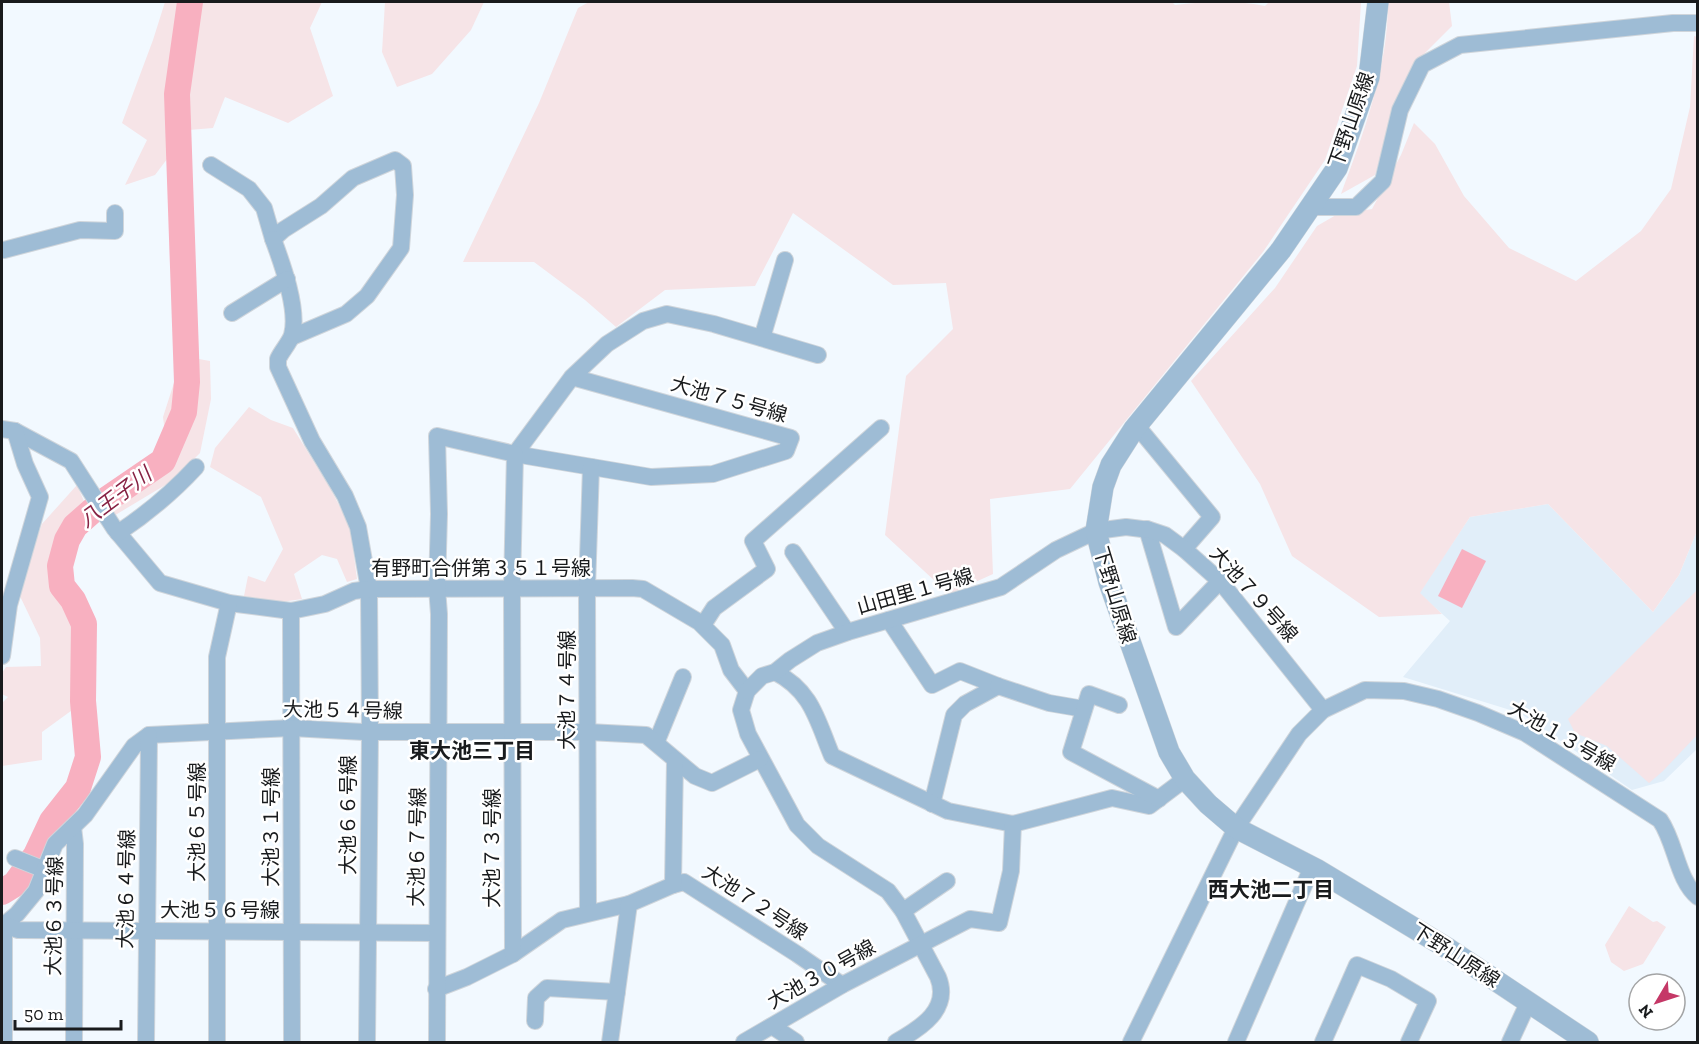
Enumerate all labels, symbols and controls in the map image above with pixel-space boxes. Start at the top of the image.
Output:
street label: 下野山原線 [1323,69,1379,171]
street label: 大池７５号線 [668,371,790,427]
water label: 八王子川 [74,461,158,532]
street label: 大池７９号線 [1205,541,1303,647]
street label: 下野山原線 [1089,544,1141,646]
street label: 有野町合併第３５１号線 [371,556,591,580]
street label: 山田里１号線 [854,563,976,619]
street label: 大池７４号線 [555,630,579,750]
street label: 大池１３号線 [1504,696,1620,776]
street label: 大池５４号線 [283,697,403,723]
district label: 東大池三丁目 [409,738,535,763]
street label: 大池６６号線 [336,755,360,875]
street label: 大池６５号線 [185,762,209,882]
street label: 大池３１号線 [259,767,283,887]
street label: 大池６７号線 [404,787,430,907]
street label: 大池７３号線 [480,788,504,908]
street label: 大池６４号線 [113,829,139,949]
street label: 大池６３号線 [41,856,67,976]
street label: 大池７２号線 [698,859,812,945]
district label: 西大池二丁目 [1208,877,1334,902]
street label: 大池５６号線 [160,898,280,922]
street label: 下野山原線 [1408,918,1504,992]
street label: 大池３０号線 [763,934,879,1014]
north arrow [1627,972,1687,1032]
scale bar [15,993,122,1031]
text: N [1635,1000,1657,1022]
text: 50 m [24,1003,64,1025]

